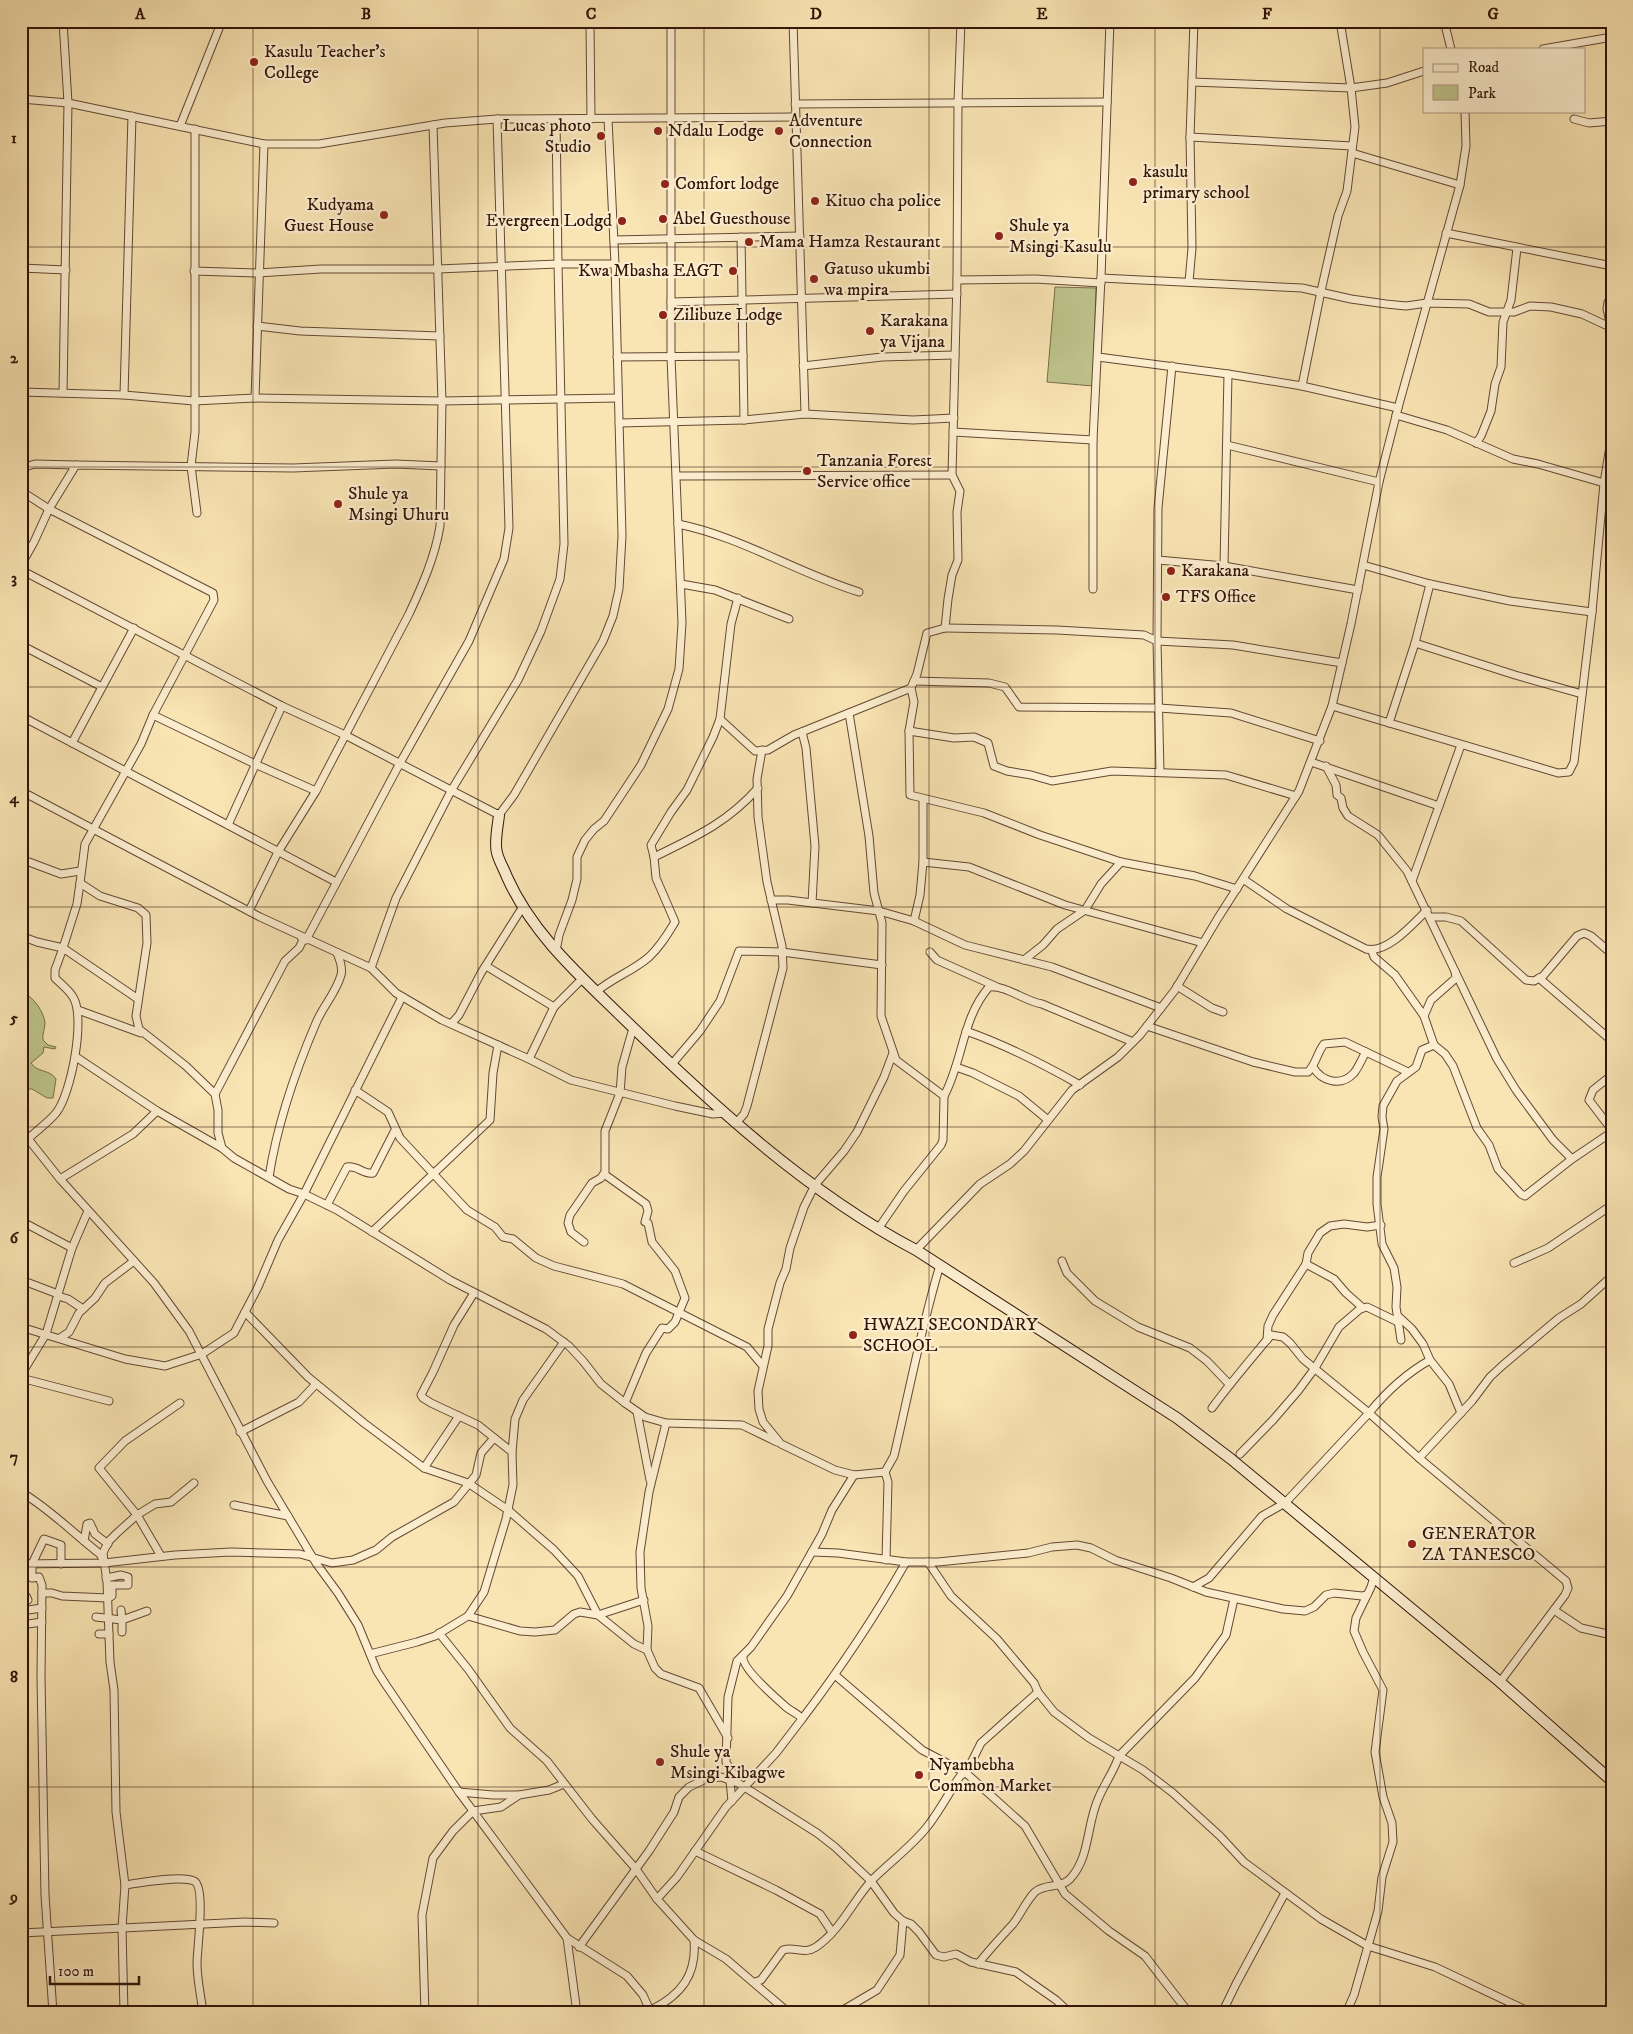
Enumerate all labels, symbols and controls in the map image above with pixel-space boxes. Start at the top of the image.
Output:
text: A [134,4,146,24]
text: B [361,4,371,24]
text: C [586,4,596,24]
text: D [810,4,822,24]
text: E [1036,4,1048,24]
text: F [1262,4,1272,24]
text: G [1487,4,1499,24]
place label: Kasulu Teacher's College [264,41,385,84]
legend [1423,48,1586,112]
marker: Kasulu Teacher's College [248,56,260,68]
text: Road [1468,58,1500,77]
text: Park [1468,84,1497,103]
place label: Adventure Connection [789,110,873,153]
place label: Lucas photo Studio [502,115,591,158]
place label: Ndalu Lodge [668,120,764,142]
marker: Ndalu Lodge [652,125,664,137]
marker: Adventure Connection [773,125,785,137]
text: 1 [11,128,17,148]
marker: Lucas photo Studio [595,130,607,142]
place label: kasulu primary school [1142,161,1250,204]
place label: Comfort lodge [675,173,779,195]
marker: kasulu primary school [1127,176,1139,188]
marker: Comfort lodge [659,178,671,190]
place label: Kituo cha police [825,190,941,212]
place label: Kudyama Guest House [284,194,374,237]
marker: Kituo cha police [809,195,821,207]
place label: Abel Guesthouse [673,208,790,230]
marker: Kudyama Guest House [378,209,390,221]
place label: Evergreen Lodgd [485,210,612,232]
marker: Abel Guesthouse [657,213,669,225]
marker: Evergreen Lodgd [616,215,628,227]
place label: Shule ya Msingi Kasulu [1009,215,1112,258]
marker: Shule ya Msingi Kasulu [993,230,1005,242]
place label: Mama Hamza Restaurant [759,231,941,253]
marker: Mama Hamza Restaurant [743,236,755,248]
place label: Gatuso ukumbi wa mpira [823,258,930,301]
place label: Kwa Mbasha EAGT [578,260,723,282]
marker: Kwa Mbasha EAGT [727,265,739,277]
marker: Gatuso ukumbi wa mpira [808,273,820,285]
place label: Zilibuze Lodge [673,304,782,326]
marker: Zilibuze Lodge [657,309,669,321]
place label: Karakana ya Vijana [880,310,949,353]
marker: Karakana ya Vijana [864,325,876,337]
text: 2 [10,348,19,368]
place label: Tanzania Forest Service office [817,450,932,493]
marker: Tanzania Forest Service office [801,465,813,477]
place label: Shule ya Msingi Uhuru [348,483,449,526]
marker: Shule ya Msingi Uhuru [332,498,344,510]
place label: Karakana [1181,560,1250,582]
marker: Karakana [1165,565,1177,577]
text: 3 [11,568,17,588]
place label: TFS Office [1176,586,1256,608]
marker: TFS Office [1160,591,1172,603]
text: 4 [8,788,19,808]
text: 5 [9,1008,18,1028]
text: 6 [10,1228,20,1248]
place label: HWAZI SECONDARY SCHOOL [863,1314,1038,1357]
marker: HWAZI SECONDARY SCHOOL [847,1329,859,1341]
text: 7 [10,1447,18,1467]
place label: GENERATOR ZA TANESCO [1422,1523,1536,1566]
marker: GENERATOR ZA TANESCO [1406,1538,1418,1550]
text: 8 [10,1667,18,1687]
place label: Shule ya Msingi Kibagwe [670,1741,785,1784]
place label: Nyambebha Common Market [929,1754,1052,1797]
marker: Shule ya Msingi Kibagwe [654,1756,666,1768]
marker: Nyambebha Common Market [913,1769,925,1781]
text: 9 [9,1887,18,1907]
scale bar [50,1954,139,1986]
text: 100 m [58,1962,94,1981]

